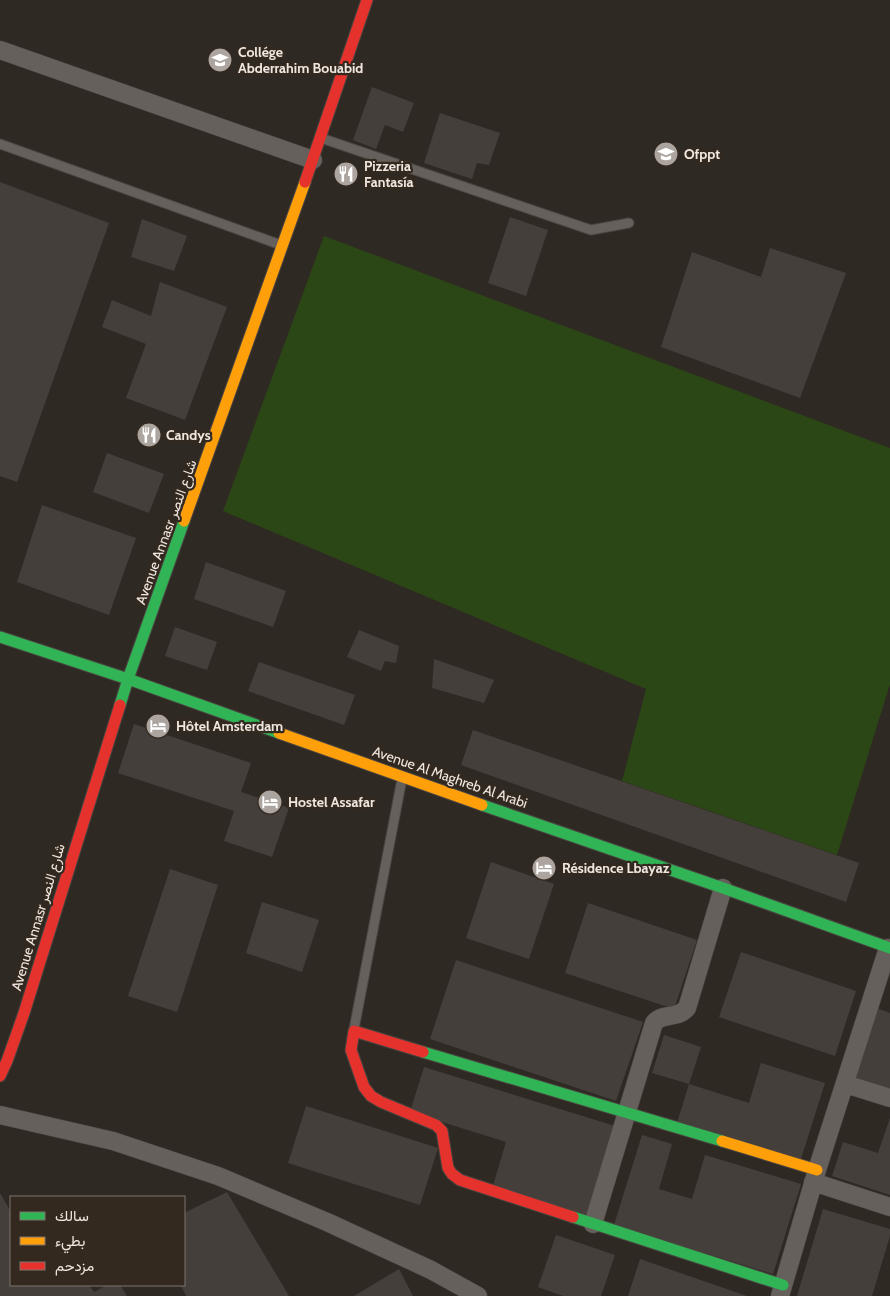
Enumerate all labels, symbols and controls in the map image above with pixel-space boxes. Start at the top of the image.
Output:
place label: Collége Abderrahim Bouabid [238,43,363,77]
school or university icon: Collége Abderrahim Bouabid [207,47,233,73]
school or university icon: Ofppt [653,141,679,167]
place label: Ofppt [684,145,720,163]
place label: Pizzeria Fantasía [364,157,413,191]
restaurant icon: Pizzeria Fantasía [333,161,359,187]
restaurant icon: Candys [136,422,162,448]
place label: Candys [166,426,211,444]
street label: Avenue Annasr شارع النصر [131,457,202,607]
hotel icon: Hôtel Amsterdam [145,713,171,739]
place label: Hôtel Amsterdam [176,717,283,735]
street label: Avenue Al Maghreb Al Arabi [370,742,530,812]
hotel icon: Hostel Assafar [257,789,283,815]
place label: Hostel Assafar [288,793,375,811]
street label: Avenue Annasr شارع النصر [7,841,71,993]
hotel icon: Résidence Lbayaz [531,855,557,881]
place label: Résidence Lbayaz [562,859,670,877]
legend [10,1196,185,1286]
text: سالك [55,1207,89,1225]
text: بطيء [55,1232,85,1254]
text: مزدحم [55,1257,94,1276]

